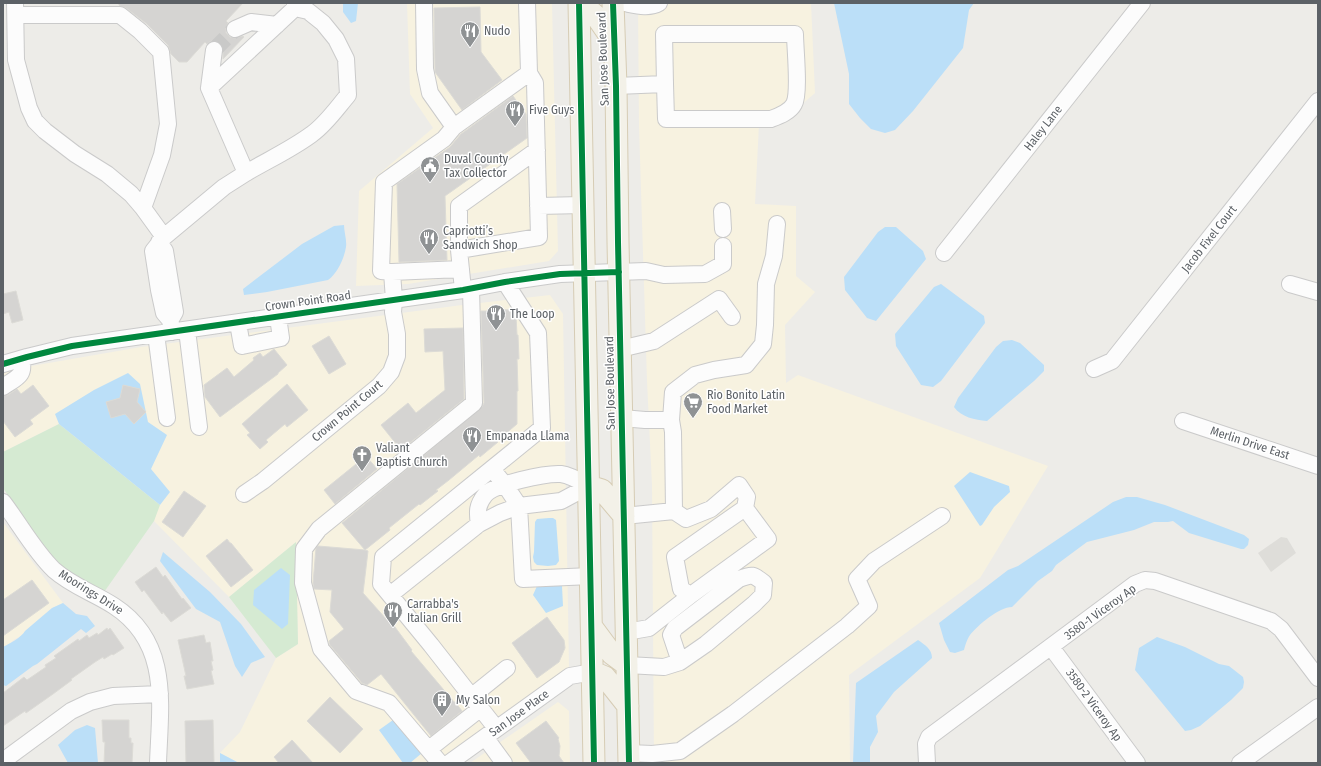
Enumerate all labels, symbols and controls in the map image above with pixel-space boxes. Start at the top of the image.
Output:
street label: San Jose Boulevard [594,12,612,106]
restaurant icon: Nudo [459,20,481,48]
place label: Nudo [484,24,510,38]
restaurant icon: Five Guys [504,99,526,127]
place label: Five Guys [529,103,574,117]
street label: Haley Lane [1021,103,1065,153]
place label: Duval County Tax Collector [444,152,509,180]
public building icon: Duval County Tax Collector [419,155,441,183]
street label: Jacob Fixel Court [1179,203,1240,275]
place label: Capriotti’s Sandwich Shop [443,224,518,252]
restaurant icon: Capriotti’s Sandwich Shop [418,227,440,255]
street label: Crown Point Road [264,288,352,314]
restaurant icon: The Loop [485,303,507,331]
place label: The Loop [510,307,555,321]
street label: San Jose Boulevard [602,336,618,430]
street label: Crown Point Court [309,377,385,445]
place label: Rio Bonito Latin Food Market [707,388,785,416]
supermarket icon: Rio Bonito Latin Food Market [682,391,704,419]
street label: Merlin Drive East [1209,424,1291,462]
restaurant icon: Empanada Llama [461,425,483,453]
place label: Empanada Llama [486,429,570,443]
place label: Valiant Baptist Church [376,441,448,469]
church icon: Valiant Baptist Church [351,444,373,472]
street label: Moorings Drive [56,567,126,617]
street label: 3580-1 Viceroy Ap [1061,581,1139,643]
place label: Carrabba's Italian Grill [407,597,461,625]
restaurant icon: Carrabba's Italian Grill [382,600,404,628]
street label: 3580-2 Viceroy Ap [1063,666,1125,744]
street label: San Jose Place [486,687,552,739]
building icon: My Salon [431,689,453,717]
place label: My Salon [456,693,500,707]

